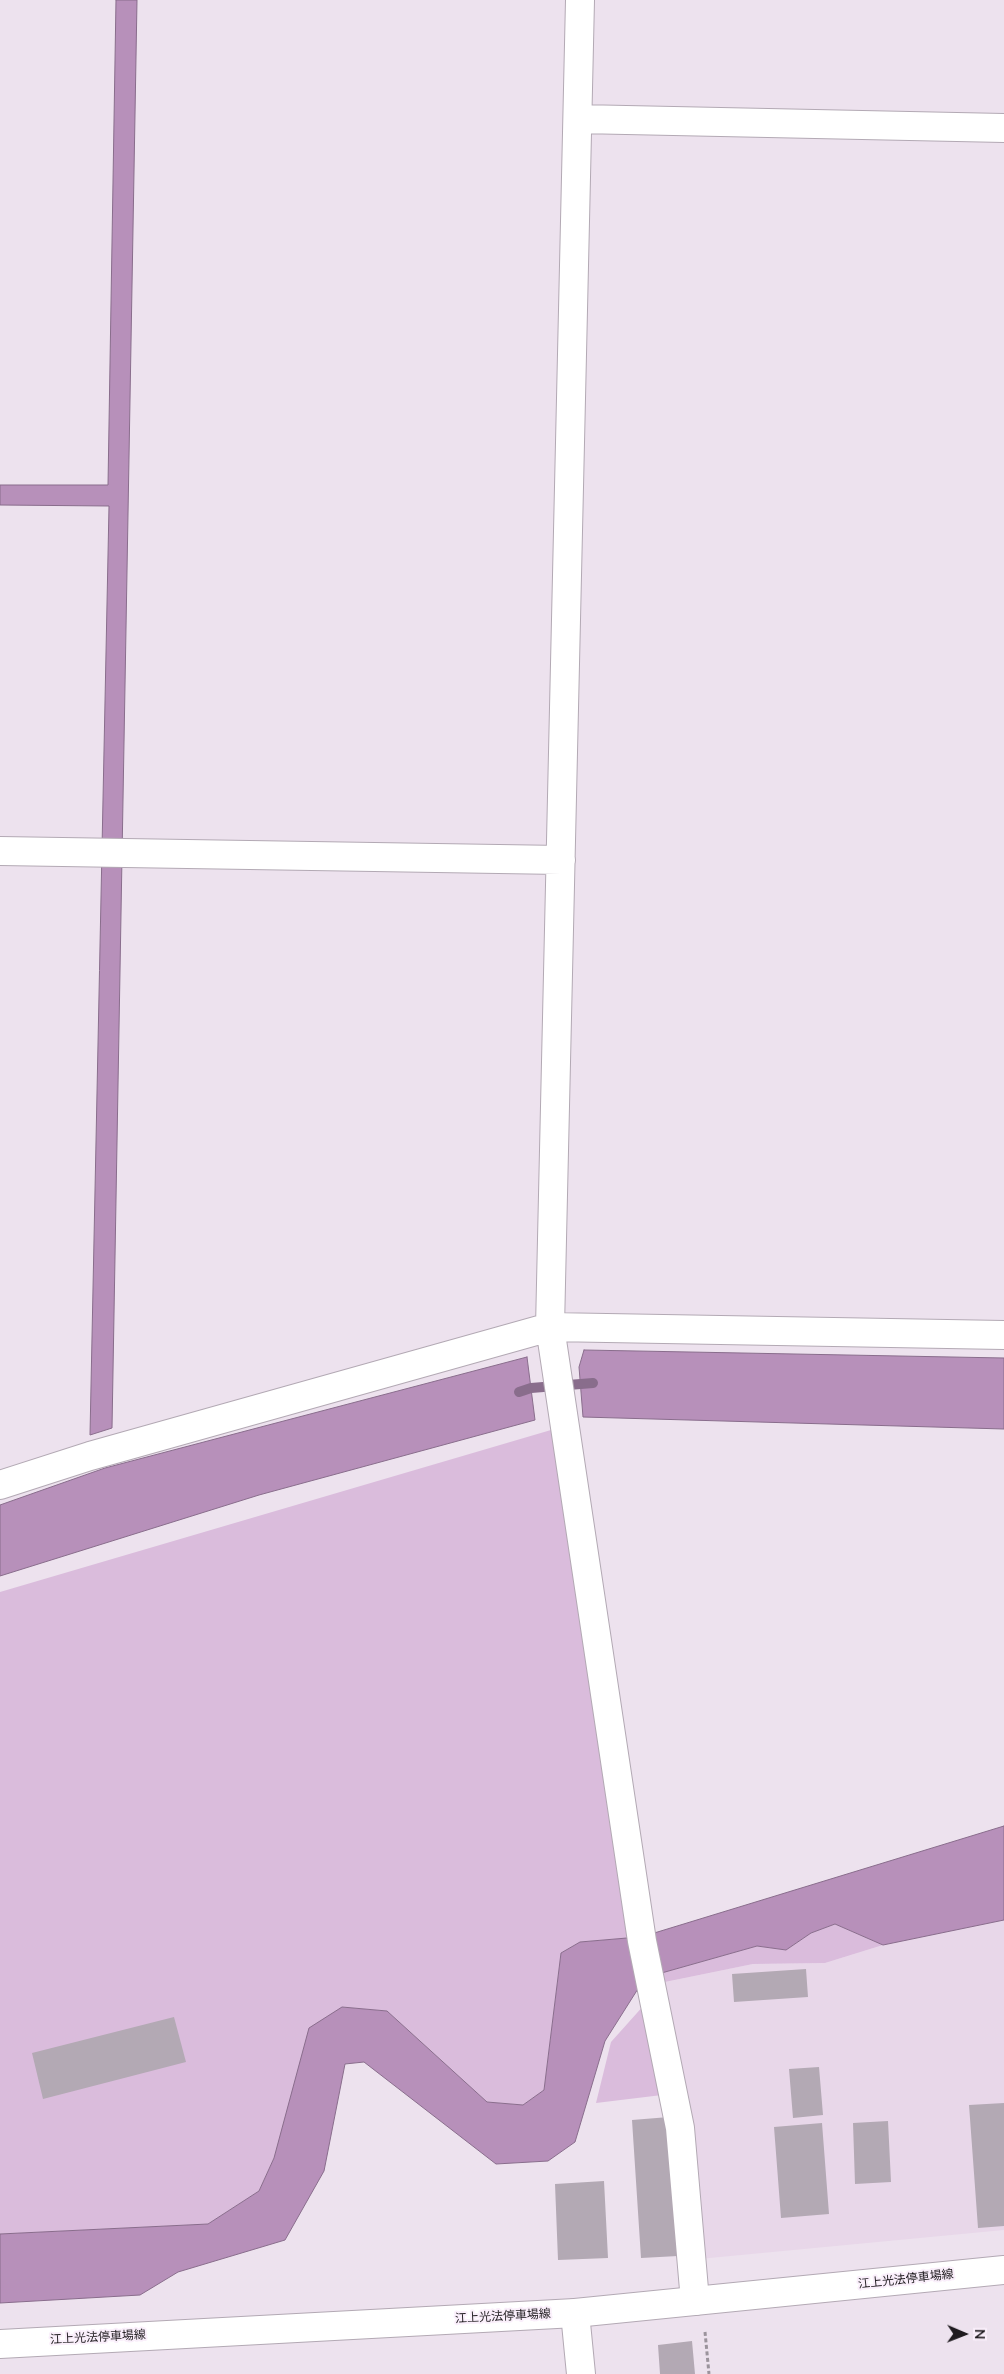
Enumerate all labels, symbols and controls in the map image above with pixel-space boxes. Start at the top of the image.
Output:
street label: 江上光法停車場線 [858,2268,954,2292]
street label: 江上光法停車場線 [455,2307,551,2327]
north arrow [939,2309,989,2359]
street label: 江上光法停車場線 [50,2328,146,2348]
text: N [970,2329,989,2340]

